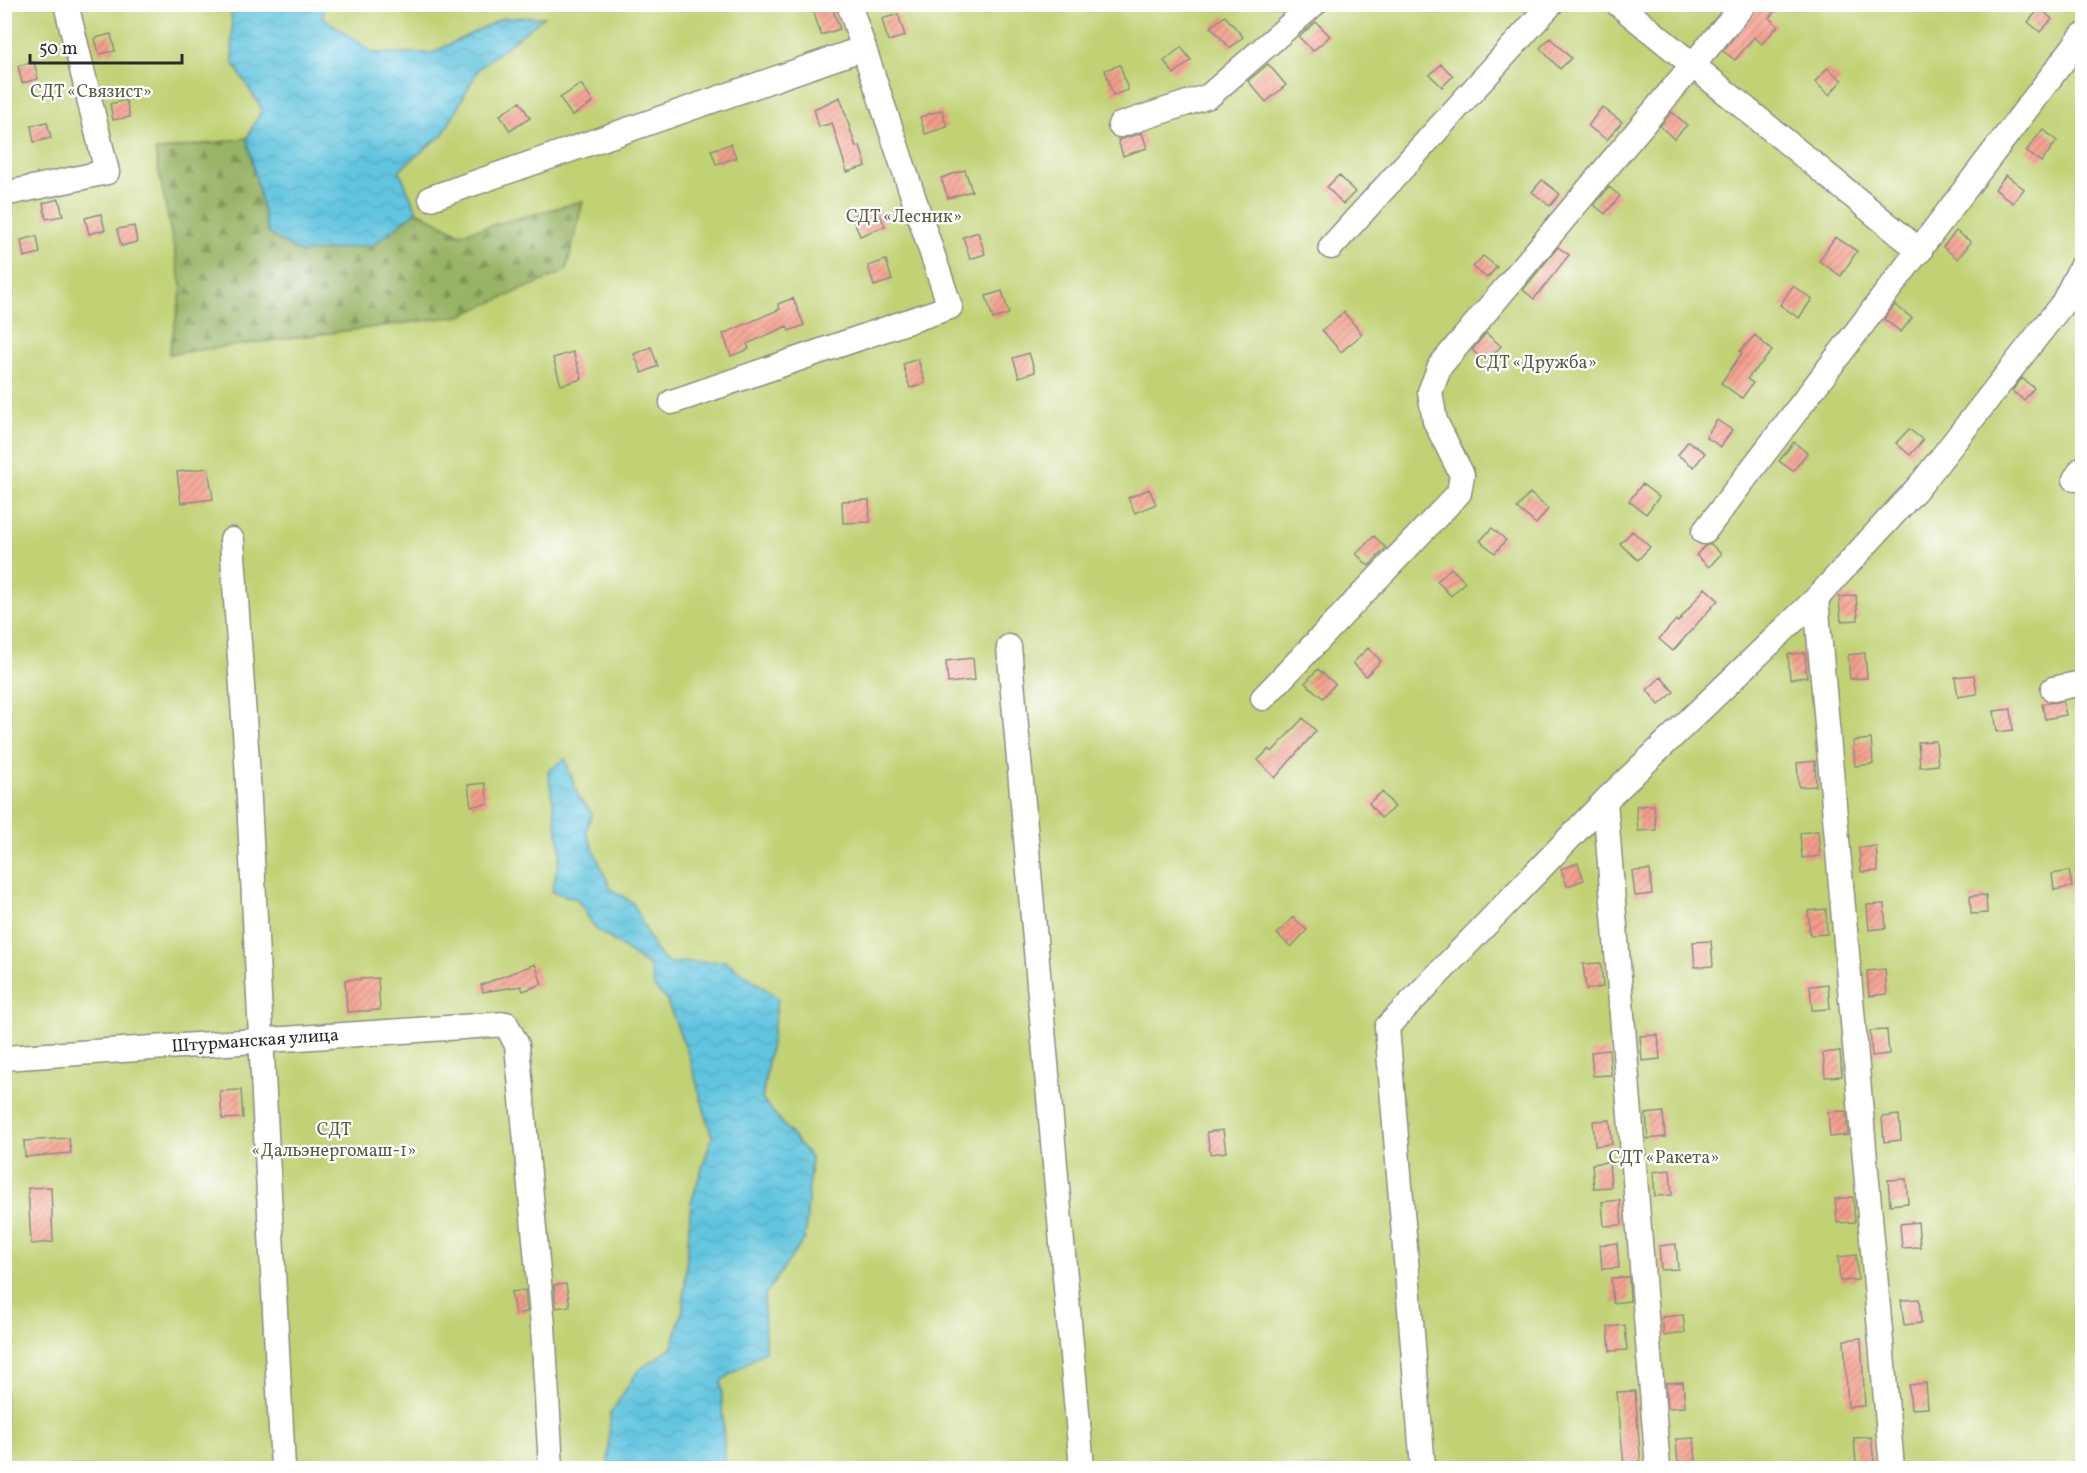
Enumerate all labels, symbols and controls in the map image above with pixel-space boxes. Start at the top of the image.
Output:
scale bar [30,27,182,65]
text: 50 m [39,37,78,62]
park label: СДТ «Связист» [30,80,152,105]
park label: СДТ «Лесник» [846,205,962,230]
park label: СДТ «Дружба» [1475,351,1597,376]
street label: Штурманская улица [170,1023,340,1060]
park label: СДТ «Дальэнергомаш-1» [252,1118,416,1164]
park label: СДТ «Ракета» [1609,1146,1719,1171]

